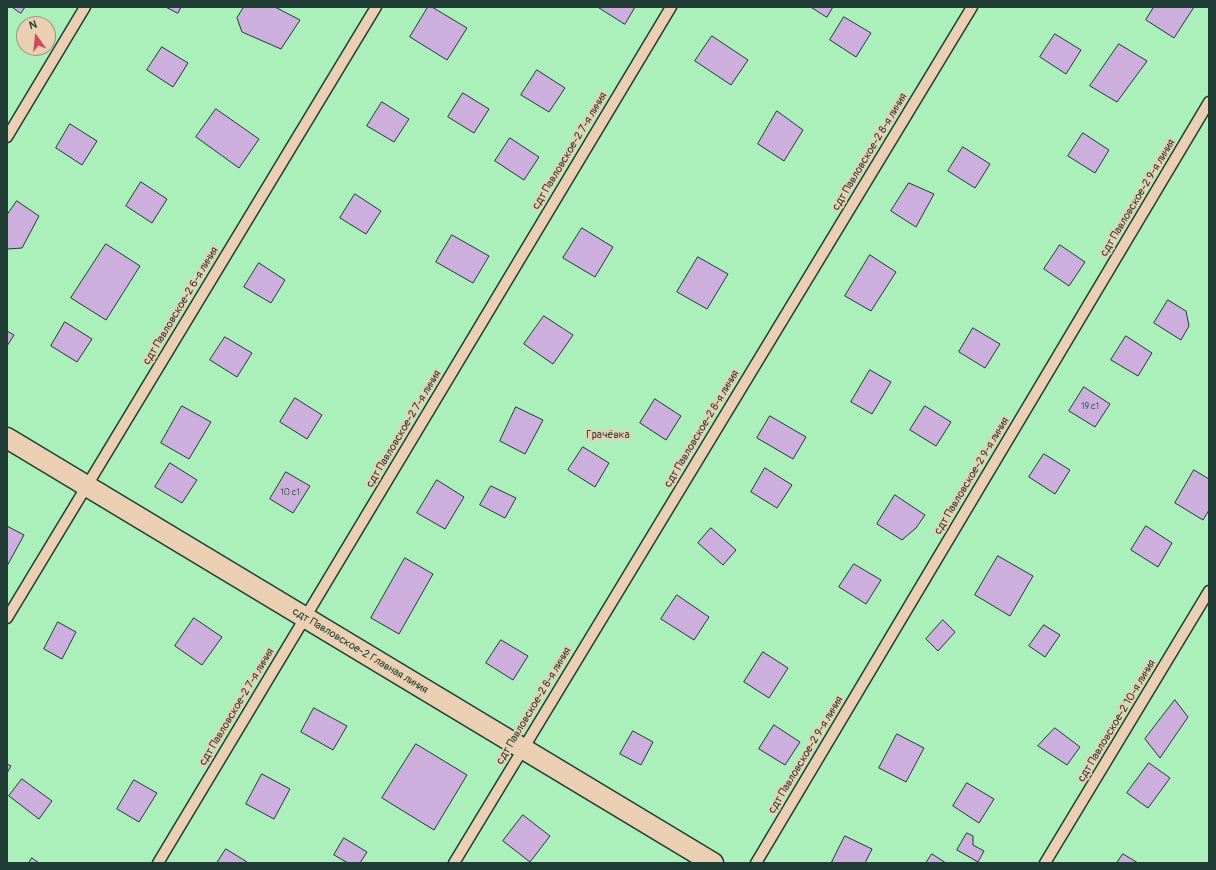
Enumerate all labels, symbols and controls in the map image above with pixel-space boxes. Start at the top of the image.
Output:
north arrow [16,16,56,56]
text: N [28,18,38,32]
street label: сдт Павловское-2 7-я линия [530,90,610,212]
street label: сдт Павловское-2 8-я линия [830,91,910,213]
street label: сдт Павловское-2 9-я линия [1098,137,1178,259]
street label: сдт Павловское-2 6-я линия [141,245,221,367]
street label: сдт Павловское-2 7-я линия [364,368,444,490]
street label: сдт Павловское-2 8-я линия [662,368,742,490]
house number: 19 с1 [1081,402,1099,412]
street label: сдт Павловское-2 9-я линия [932,415,1012,537]
park label: Грачёвка [586,428,630,442]
house number: 10 с1 [280,488,300,498]
street label: сдт Павловское-2 Главная линия [290,605,430,697]
street label: сдт Павловское-2 8-я линия [494,645,574,767]
street label: сдт Павловское-2 7-я линия [197,646,277,768]
street label: сдт Павловское-2 10-я линия [1075,657,1159,785]
street label: сдт Павловское-2 9-я линия [766,694,846,816]

